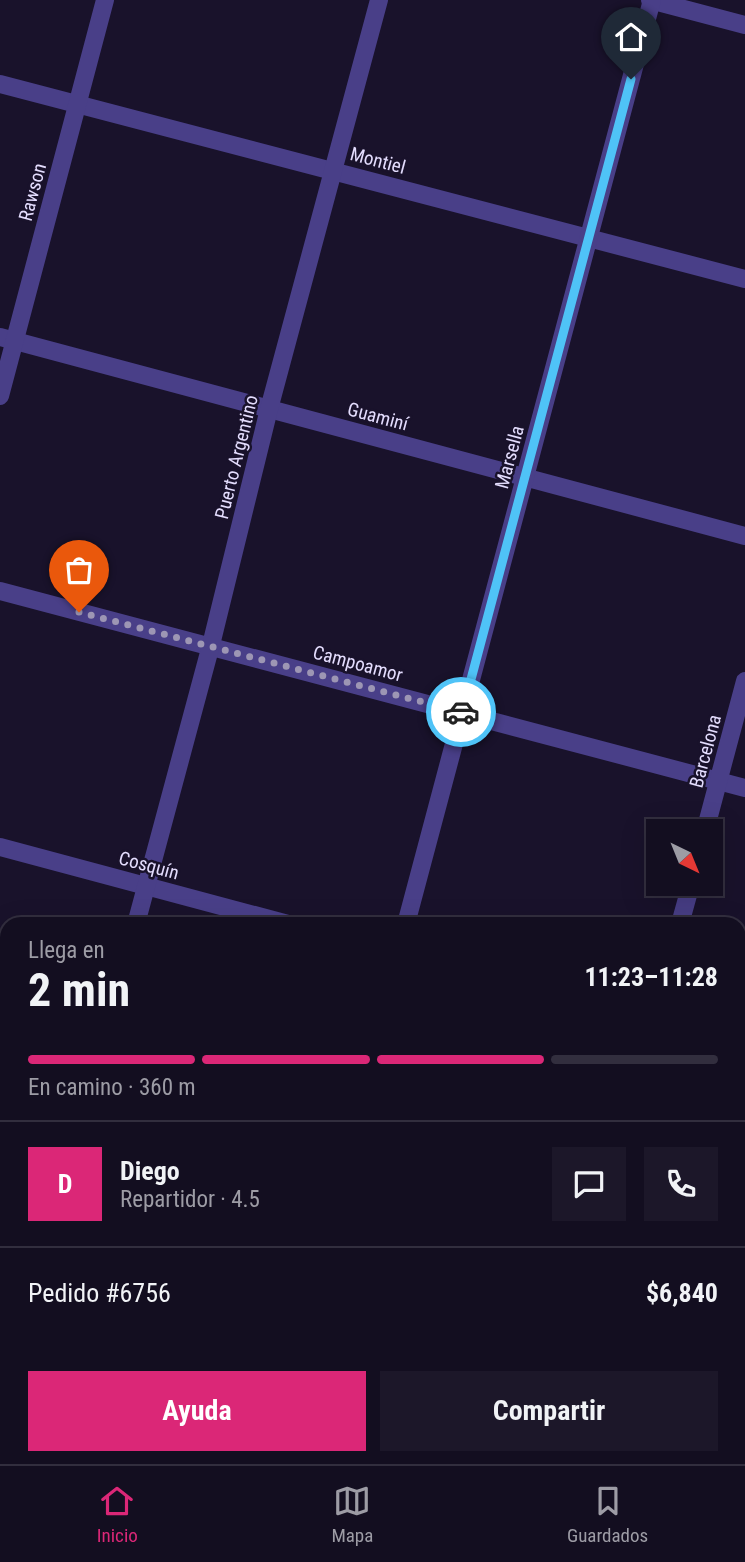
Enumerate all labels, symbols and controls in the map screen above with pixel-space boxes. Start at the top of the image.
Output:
pin [601,7,661,79]
icon: home [612,18,650,56]
street label: Montiel [348,142,408,179]
street label: Rawson [14,161,51,224]
street label: Puerto Argentino [210,393,263,522]
street label: Guaminí [345,397,412,436]
street label: Marsella [490,423,529,491]
pin [49,540,109,612]
icon: bag [60,551,98,589]
street label: Campoamor [311,640,405,687]
courier [426,677,496,747]
icon: car [442,693,480,731]
street label: Barcelona [685,712,726,790]
north arrow [646,819,723,896]
map controls [646,819,723,896]
street label: Cosquín [116,846,181,885]
text: Llega en [28,937,105,964]
text: 11:23–11:28 [584,962,718,992]
text: 2 min [28,963,130,1017]
text: En camino · 360 m [28,1074,196,1101]
button: chat [552,1147,626,1221]
button: phone [644,1147,718,1221]
text: Diego [120,1156,180,1186]
text: D [58,1169,72,1199]
text: Repartidor · 4.5 [120,1186,260,1213]
text: Pedido #6756 [28,1278,171,1308]
text: $6,840 [646,1278,718,1308]
button: Ayuda [28,1371,366,1451]
button: Compartir [380,1371,718,1451]
tab: Inicio [97,1482,138,1547]
tab: Mapa [331,1482,373,1547]
tab: Guardados [567,1482,648,1547]

